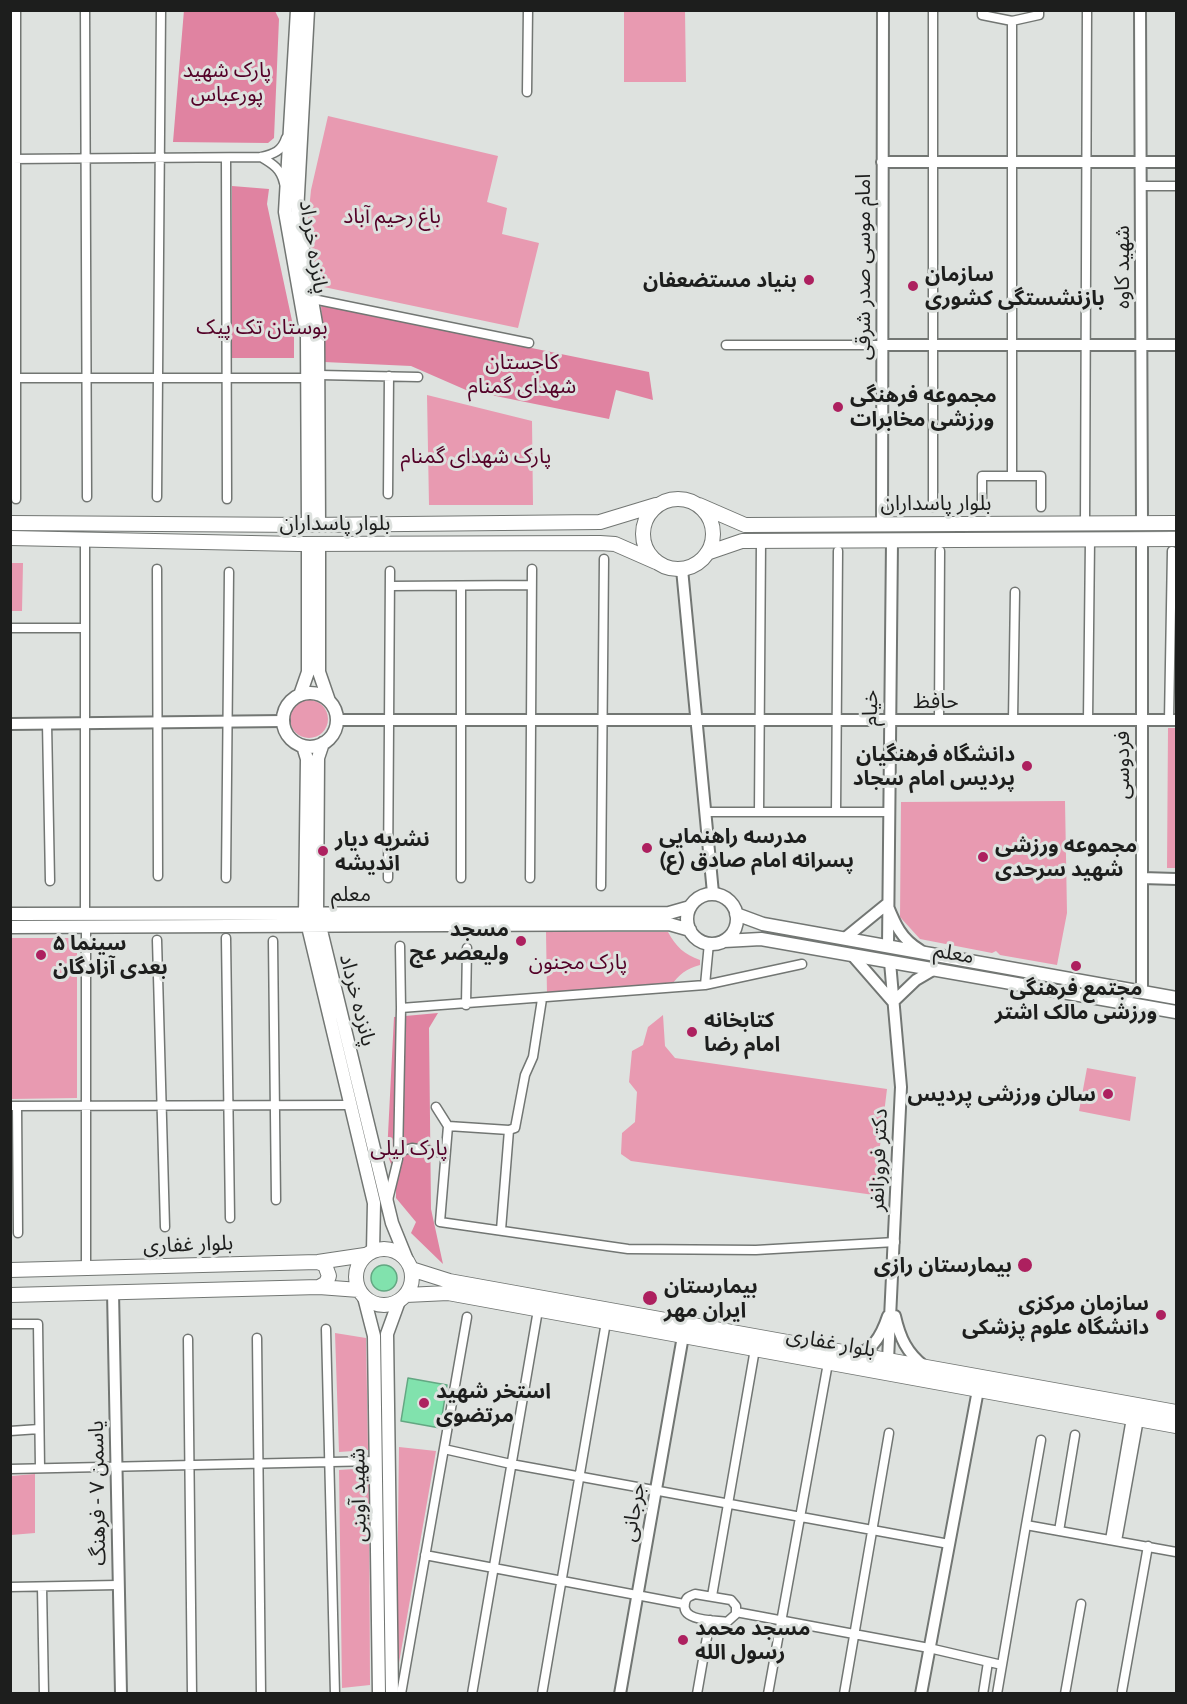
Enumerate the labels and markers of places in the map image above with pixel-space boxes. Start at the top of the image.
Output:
place label: سازمان بازنشستگی کشوری [925,261,1105,311]
place label: بنیاد مستضعفان [643,267,797,293]
marker: بنیاد مستضعفان [802,273,816,287]
marker: سازمان بازنشستگی کشوری [906,279,920,293]
place label: مجموعه فرهنگی ورزشی مخابرات [850,382,997,432]
marker: مجموعه فرهنگی ورزشی مخابرات [831,400,845,414]
place label: دانشگاه فرهنگیان پردیس امام سجاد [853,741,1015,791]
marker: دانشگاه فرهنگیان پردیس امام سجاد [1020,759,1034,773]
place label: مدرسه راهنمایی پسرانه امام صادق (ع) [659,823,854,873]
place label: نشریه دیار اندیشه [335,826,430,876]
place label: مجموعه ورزشی شهید سرحدی [995,832,1137,882]
marker: مدرسه راهنمایی پسرانه امام صادق (ع) [640,841,654,855]
marker: نشریه دیار اندیشه [316,844,330,858]
marker: مجموعه ورزشی شهید سرحدی [976,850,990,864]
place label: مسجد ولیعصر عج [409,916,509,966]
place label: سینما ۵ بعدی آزادگان [53,930,168,980]
marker: مسجد ولیعصر عج [514,934,528,948]
marker: سینما ۵ بعدی آزادگان [34,948,48,962]
marker: مجتمع فرهنگی ورزشی مالک اشتر [1069,959,1083,973]
place label: مجتمع فرهنگی ورزشی مالک اشتر [995,975,1157,1025]
place label: کتابخانه امام رضا [704,1007,780,1057]
marker: کتابخانه امام رضا [685,1025,699,1039]
place label: سالن ورزشی پردیس [908,1081,1096,1107]
marker: سالن ورزشی پردیس [1101,1087,1115,1101]
place label: بیمارستان رازی [874,1252,1012,1278]
marker: بیمارستان رازی [1016,1256,1034,1274]
place label: بیمارستان ایران مهر [664,1273,758,1323]
marker: بیمارستان ایران مهر [641,1289,659,1307]
place label: سازمان مرکزی دانشگاه علوم پزشکی [962,1290,1149,1340]
marker: سازمان مرکزی دانشگاه علوم پزشکی [1154,1308,1168,1322]
place label: استخر شهید مرتضوی [436,1378,551,1428]
marker: استخر شهید مرتضوی [417,1396,431,1410]
place label: مسجد محمد رسول الله [695,1615,810,1665]
marker: مسجد محمد رسول الله [676,1633,690,1647]

